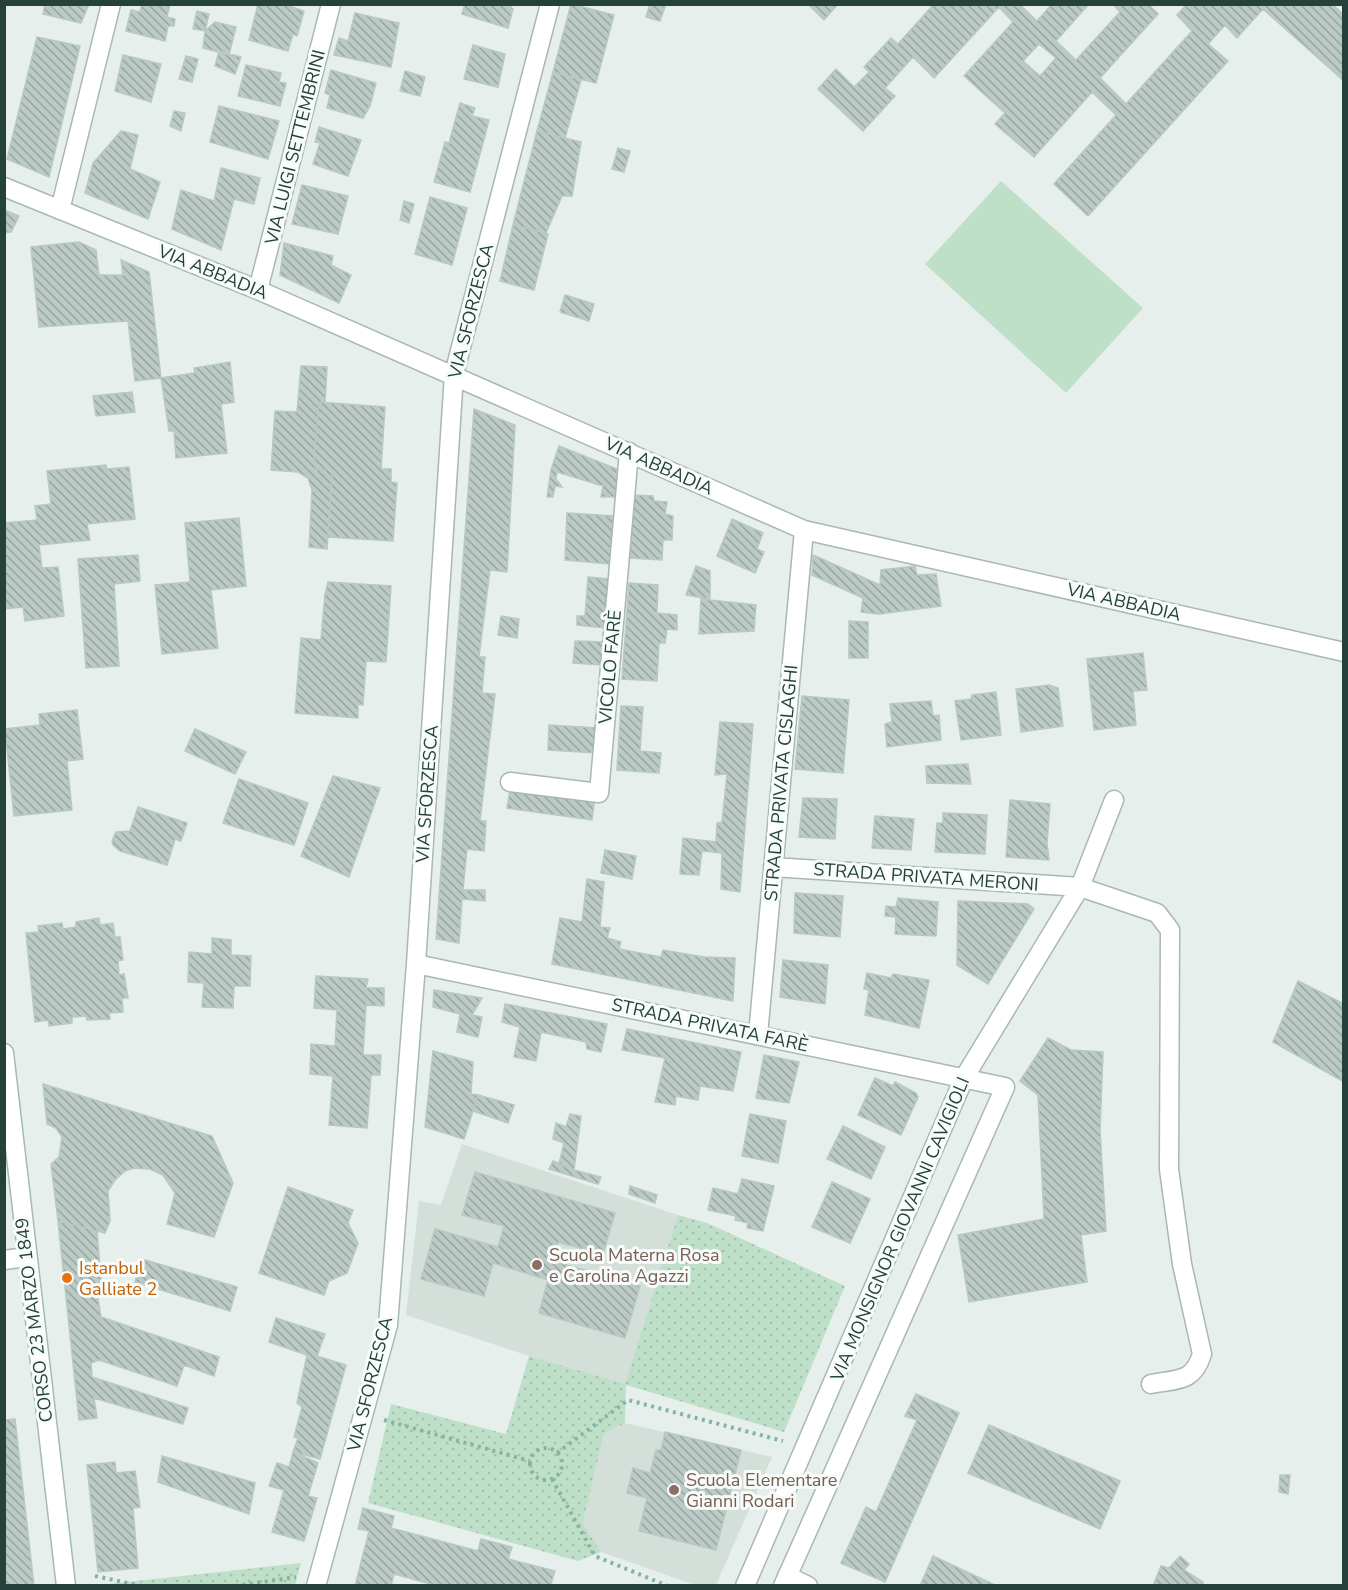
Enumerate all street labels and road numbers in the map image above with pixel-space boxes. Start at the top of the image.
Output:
street label: VIA LUIGI SETTEMBRINI [259,47,331,248]
street label: VIA ABBADIA [154,239,271,305]
street label: VIA SFORZESCA [442,241,499,382]
street label: VIA ABBADIA [600,431,717,501]
street label: VIA ABBADIA [1064,577,1183,627]
street label: VICOLO FARÈ [593,609,627,726]
street label: STRADA PRIVATA CISLAGHI [759,664,803,902]
street label: VIA SFORZESCA [410,724,444,865]
street label: STRADA PRIVATA MERONI [813,857,1039,897]
street label: STRADA PRIVATA FARÈ [609,992,811,1058]
street label: VIA MONSIGNOR GIOVANNI CAVIGIOLI [824,1073,975,1386]
street label: CORSO 23 MARZO 1849 [10,1216,58,1424]
street label: VIA SFORZESCA [341,1314,398,1455]

